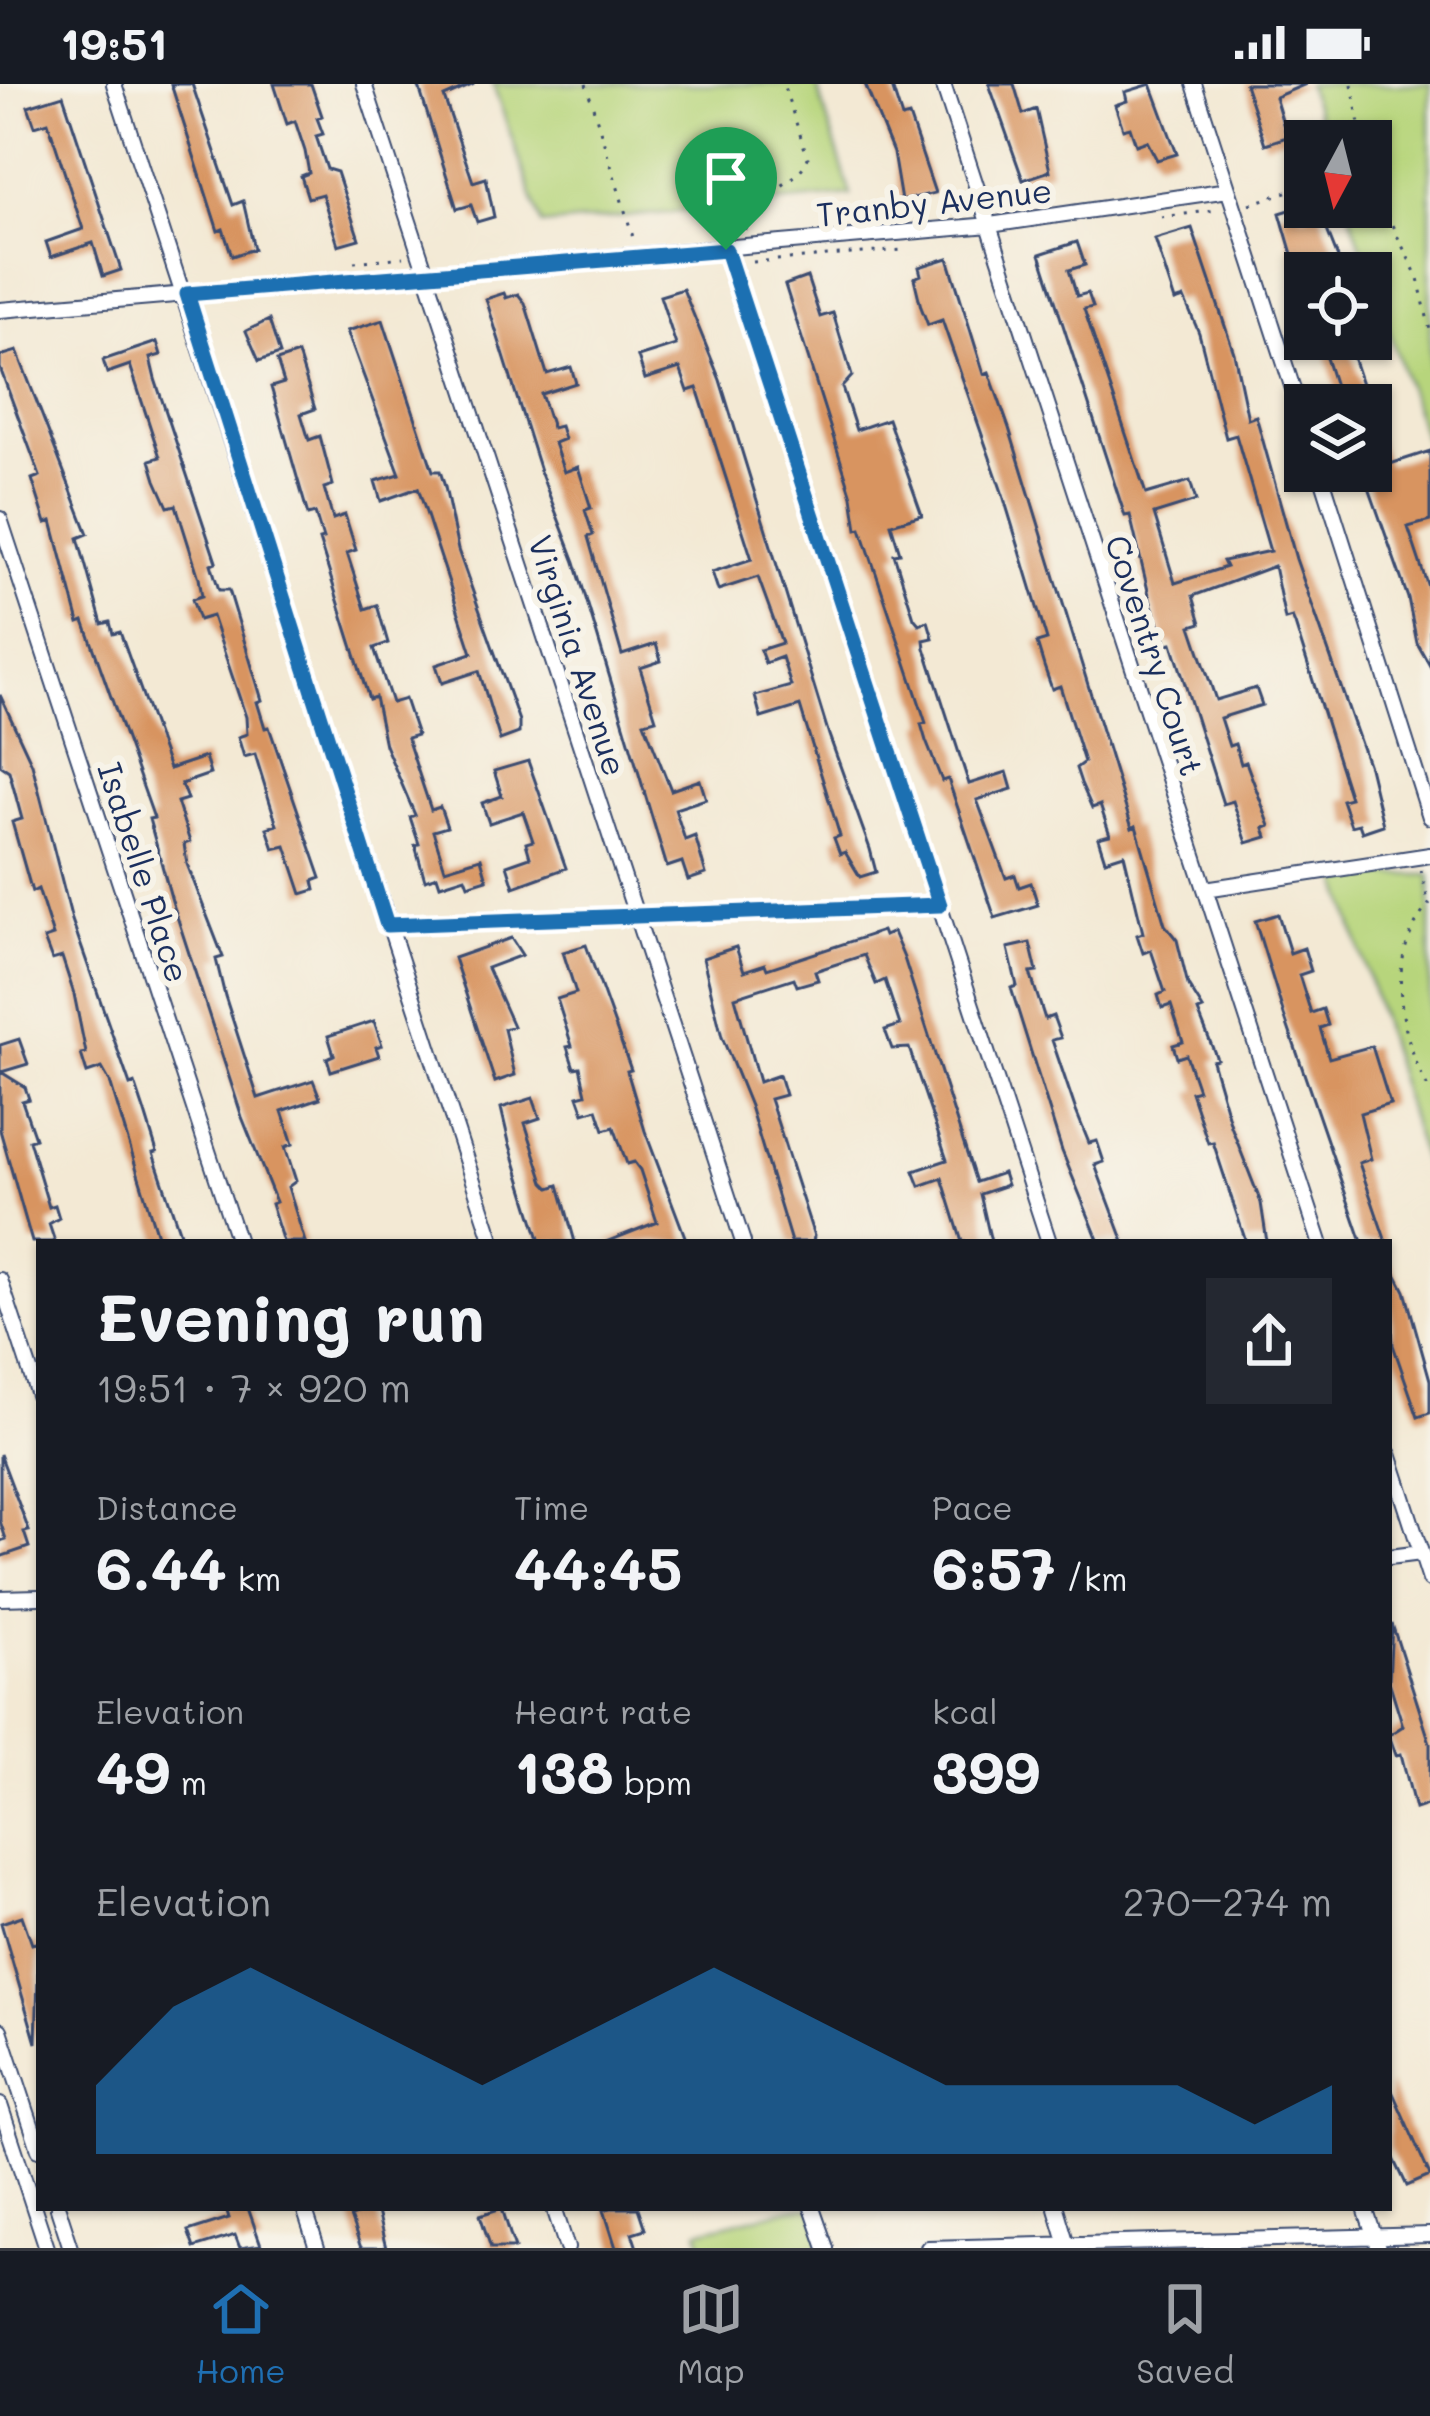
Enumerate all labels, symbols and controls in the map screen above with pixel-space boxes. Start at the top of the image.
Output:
text: 19:51 [60,13,167,71]
north arrow [1284,120,1392,228]
map controls [1284,120,1392,492]
pin [675,127,777,250]
icon: arrive [693,145,759,211]
street label: Tranby Avenue [814,167,1054,236]
button: locate [1284,252,1392,360]
button: layers [1284,384,1392,492]
street label: Virginia Avenue [520,529,638,781]
street label: Coventry Court [1096,529,1215,781]
street label: Isabelle Place [89,757,201,987]
text: Evening run [96,1273,485,1359]
button: share [1206,1278,1332,1404]
text: 19:51 · 7 × 920 m [96,1361,411,1412]
text: Distance [96,1485,238,1528]
text: Time [514,1485,589,1528]
text: Pace [932,1485,1013,1528]
text: 6.44 [96,1528,227,1606]
text: 44:45 [514,1528,682,1606]
text: 6:57 [932,1528,1056,1606]
text: km [227,1556,281,1599]
text: /km [1056,1556,1128,1599]
text: Elevation [96,1689,244,1732]
text: Heart rate [514,1689,692,1732]
text: kcal [932,1689,998,1732]
text: 49 [96,1732,170,1810]
text: 138 [514,1732,614,1810]
text: 399 [932,1732,1040,1810]
text: m [170,1760,207,1803]
text: bpm [614,1760,692,1803]
text: Elevation [96,1875,271,1926]
text: 270–274 m [1123,1875,1332,1926]
tab: Home [196,2276,286,2391]
tab: Map [677,2276,745,2391]
tab: Saved [1136,2276,1234,2391]

